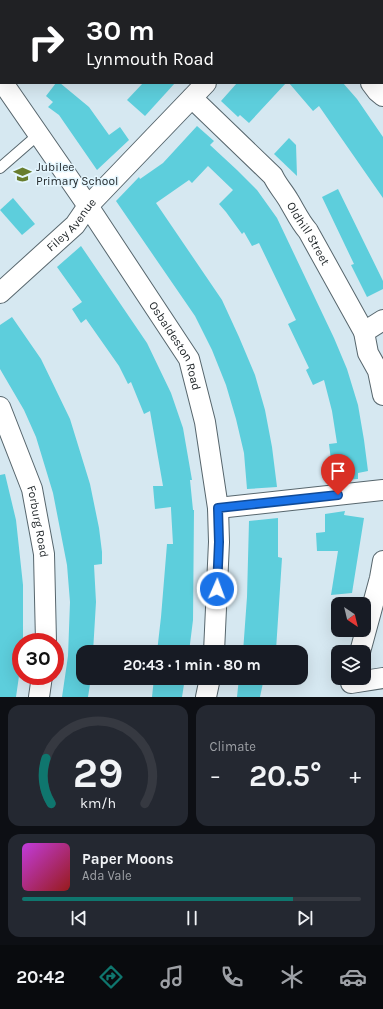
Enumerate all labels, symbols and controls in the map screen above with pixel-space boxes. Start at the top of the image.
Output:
text: 30 m [86,14,155,47]
icon: right [20,16,72,68]
text: Lynmouth Road [86,48,214,70]
place label: Jubilee Primary School [36,160,118,188]
school or university icon: Jubilee Primary School [13,164,33,184]
street label: Filey Avenue [44,195,99,254]
street label: Oldhill Street [284,199,333,268]
street label: Osbaldeston Road [146,299,204,392]
pin [321,454,355,495]
icon: arrive [327,460,349,482]
street label: Forburg Road [24,483,51,558]
position arrow [196,568,238,610]
north arrow [331,597,371,637]
map controls [331,597,371,685]
speed limit sign: 30 [12,633,64,685]
button: layers [331,645,371,685]
text: 20:43 · 1 min · 80 m [123,656,261,674]
text: Climate [210,739,256,754]
text: 29 [72,748,123,796]
text: 20.5° [249,758,322,794]
text: − [210,763,221,789]
text: + [349,763,361,789]
text: km/h [80,794,116,811]
text: Paper Moons [82,850,174,868]
text: Ada Vale [82,868,132,883]
icon: previous [68,907,90,929]
icon: pause [181,907,203,929]
icon: next [294,907,316,929]
icon: directions [97,963,125,991]
icon: music [158,963,186,991]
icon: phone [218,963,246,991]
icon: climate [278,963,306,991]
icon: car [339,963,367,991]
text: 20:42 [16,966,65,988]

